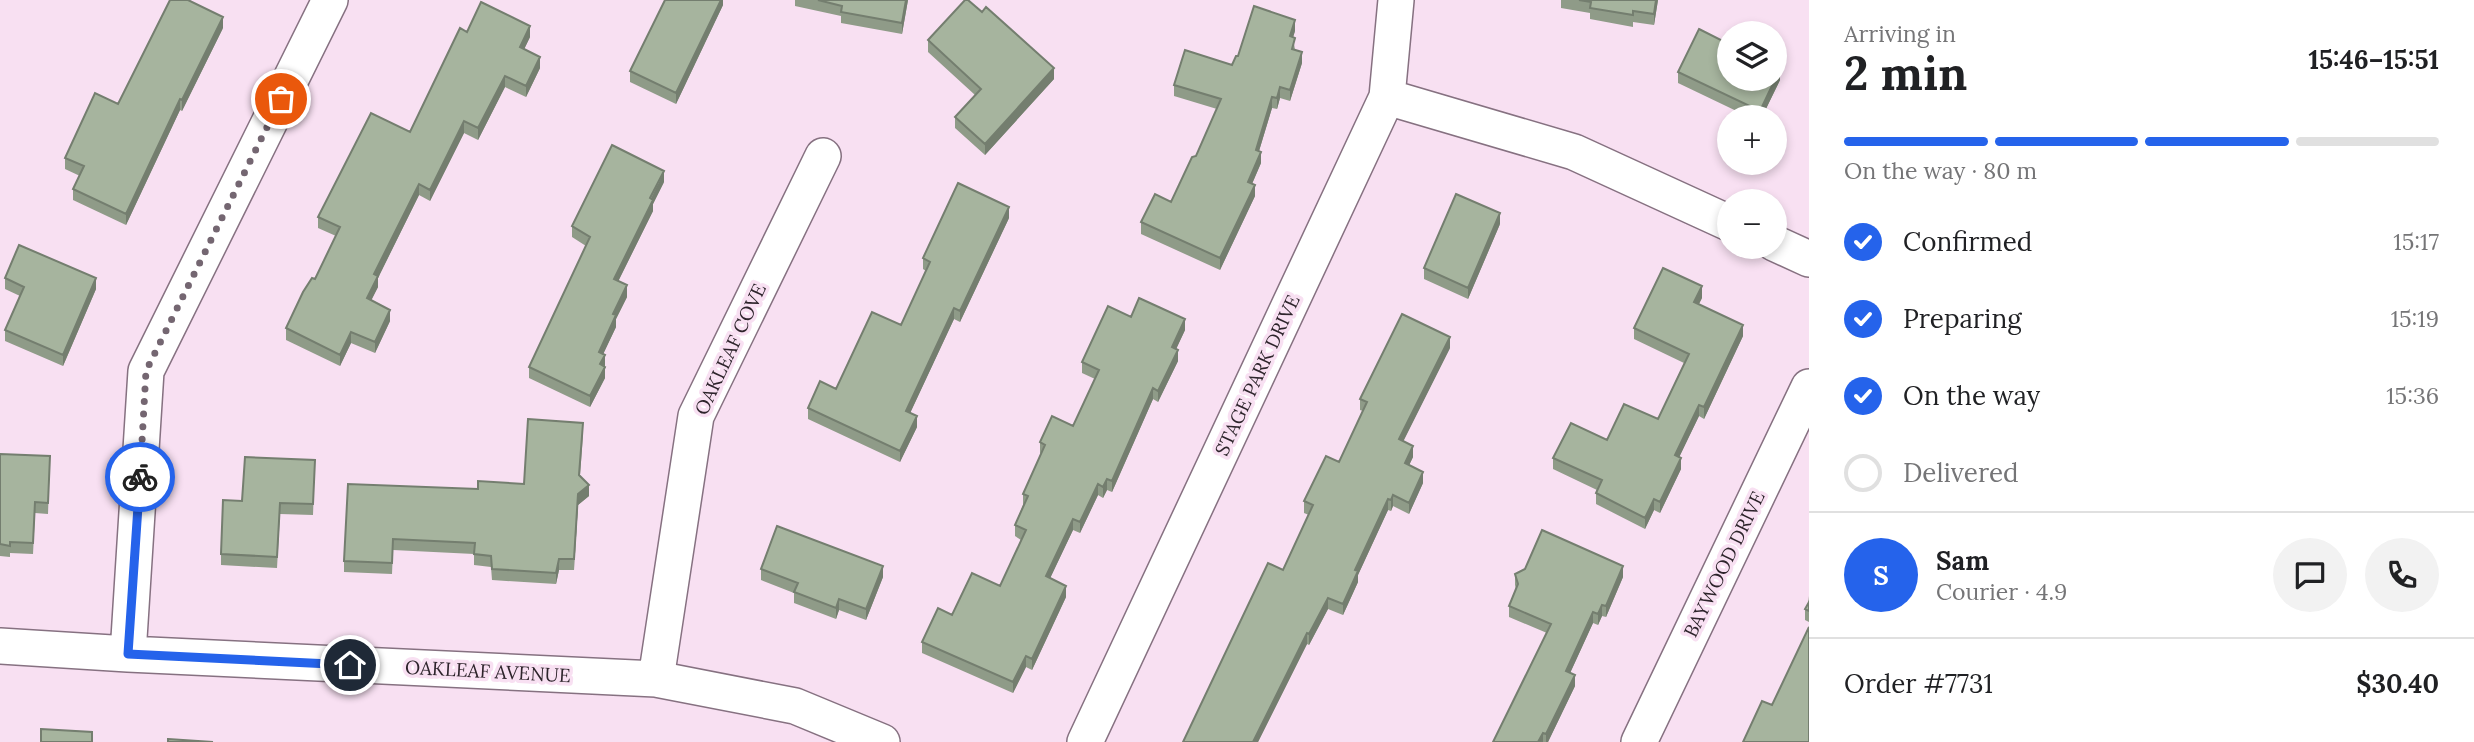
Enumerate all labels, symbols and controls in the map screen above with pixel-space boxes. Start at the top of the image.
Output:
text: Arriving in [1844,19,1956,48]
map controls [1717,21,1787,259]
button: layers [1717,21,1787,91]
text: 15:46–15:51 [2308,43,2439,76]
text: 2 min [1844,44,1967,103]
pin [251,69,311,129]
icon: bag [262,80,300,118]
button: + [1717,105,1787,175]
text: On the way · 80 m [1844,156,2037,185]
button: − [1717,189,1787,259]
icon: check [1844,223,1882,261]
text: Confirmed [1903,225,2032,258]
text: 15:17 [2393,227,2439,256]
street label: OAKLEAF COVE [689,279,771,419]
street label: STAGE PARK DRIVE [1209,291,1305,459]
icon: check [1844,300,1882,338]
text: Preparing [1903,302,2022,335]
text: 15:19 [2391,304,2439,333]
icon: check [1844,377,1882,415]
text: On the way [1903,379,2040,412]
text: 15:36 [2386,381,2439,410]
courier [105,442,175,512]
text: Delivered [1903,456,2019,489]
icon: bike [121,458,159,496]
street label: BAYWOOD DRIVE [1678,487,1770,641]
button: chat [2273,538,2347,612]
button: phone [2365,538,2439,612]
text: Sam [1936,544,1989,577]
text: S [1873,559,1889,592]
text: Courier · 4.9 [1936,577,2067,606]
pin [320,635,380,695]
icon: home [331,646,369,684]
street label: OAKLEAF AVENUE [405,655,571,687]
text: Order #7731 [1844,667,1993,700]
text: $30.40 [2356,667,2439,700]

